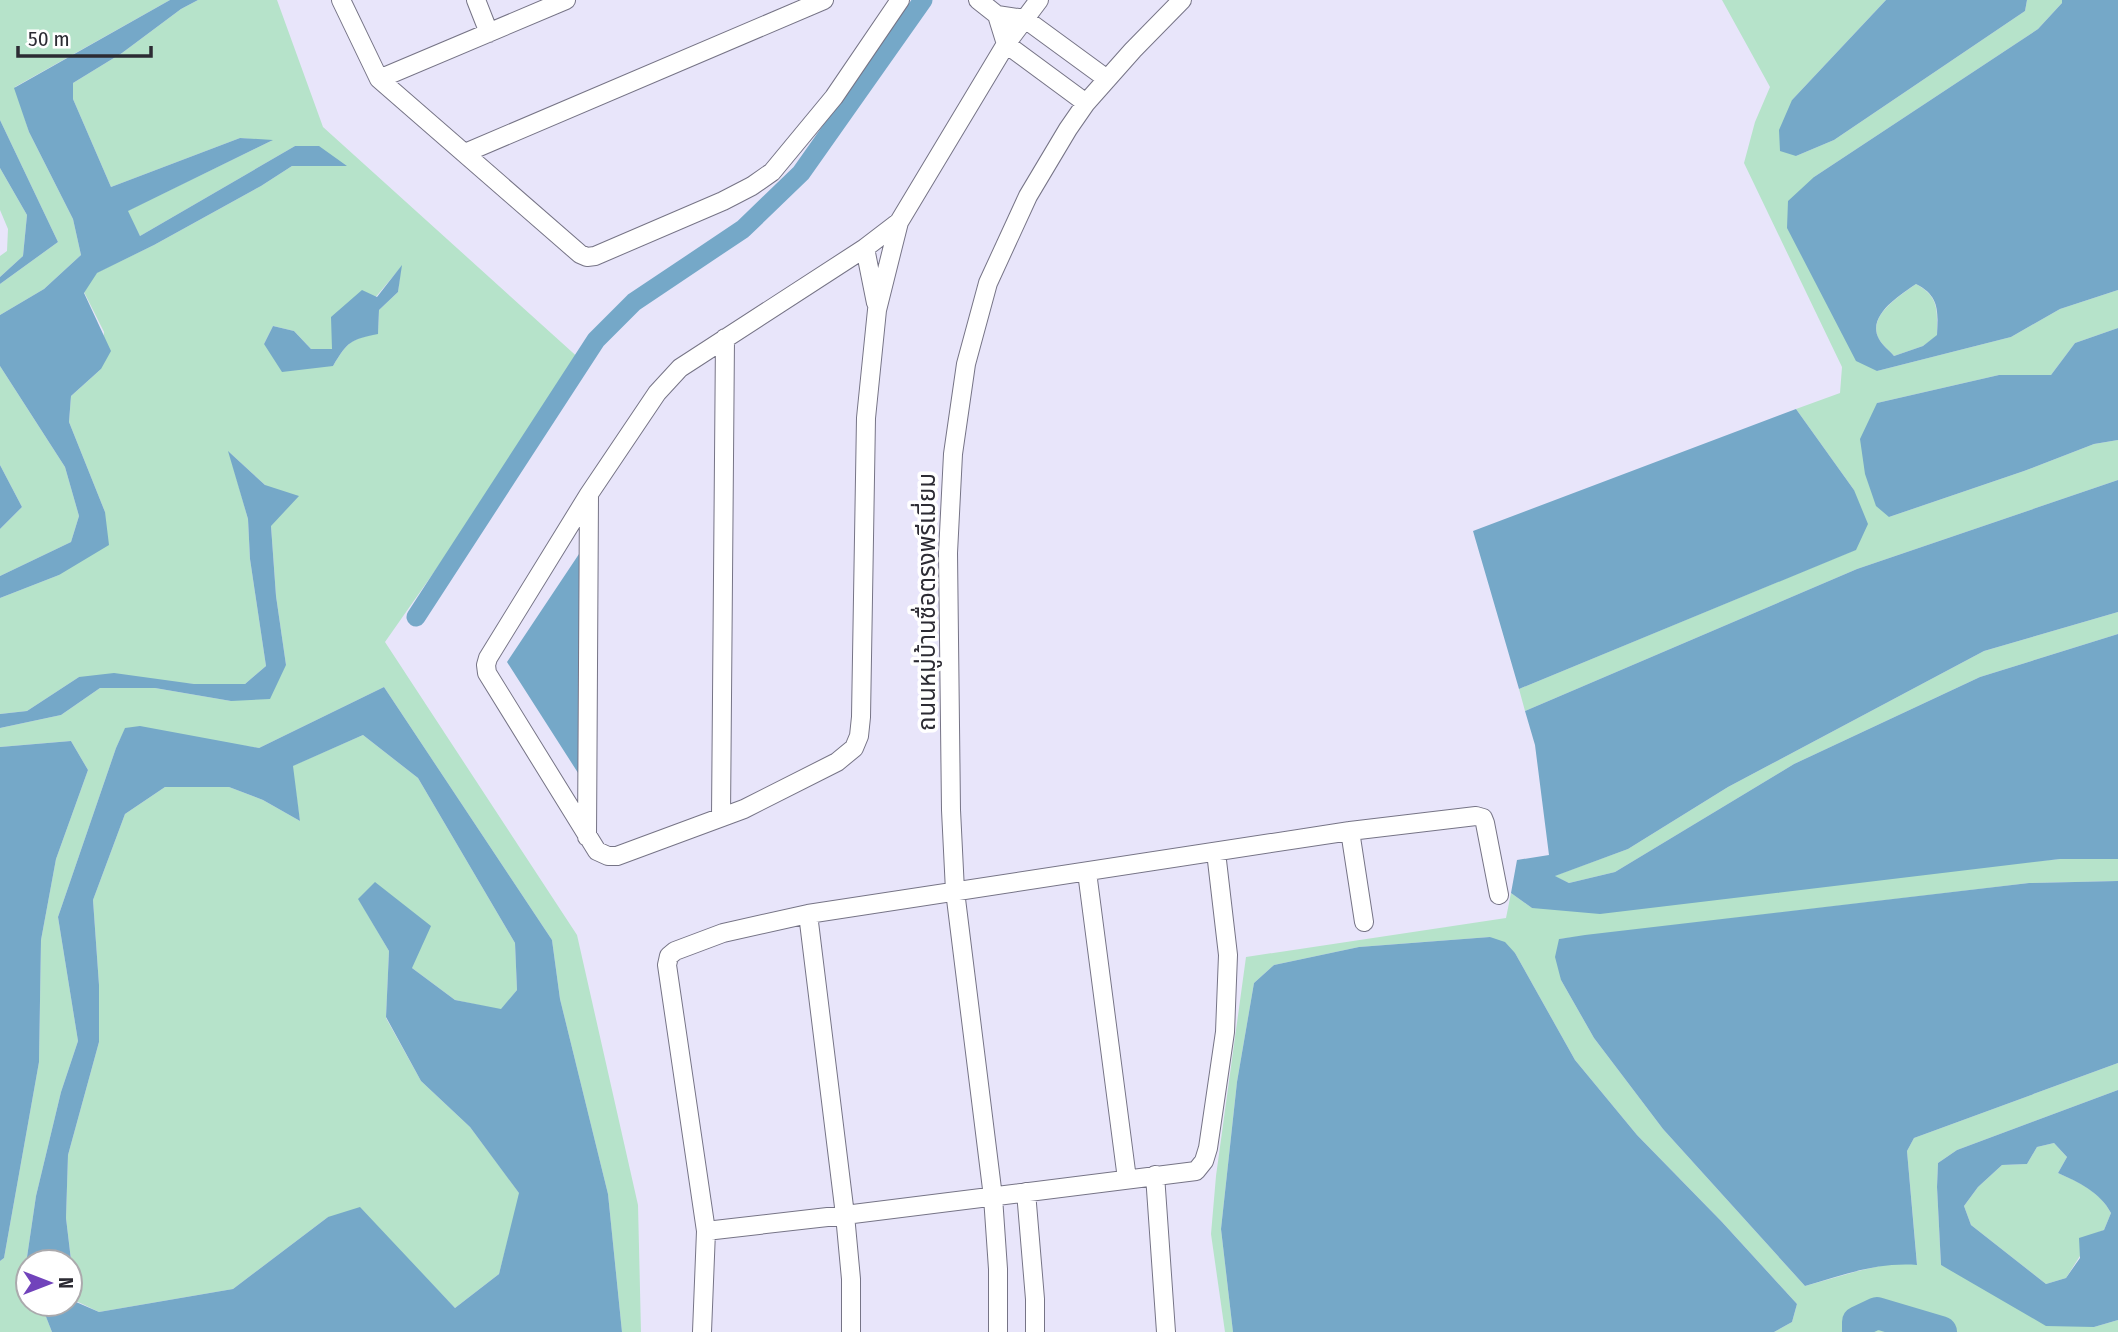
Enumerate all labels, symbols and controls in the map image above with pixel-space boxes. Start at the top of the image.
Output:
scale bar [18,14,150,58]
text: 50 m [28,26,70,52]
street label: ถนนหมู่บ้านซื่อตรงพรีเมี่ยม [910,473,942,731]
north arrow [14,1248,84,1318]
text: N [54,1277,77,1289]

